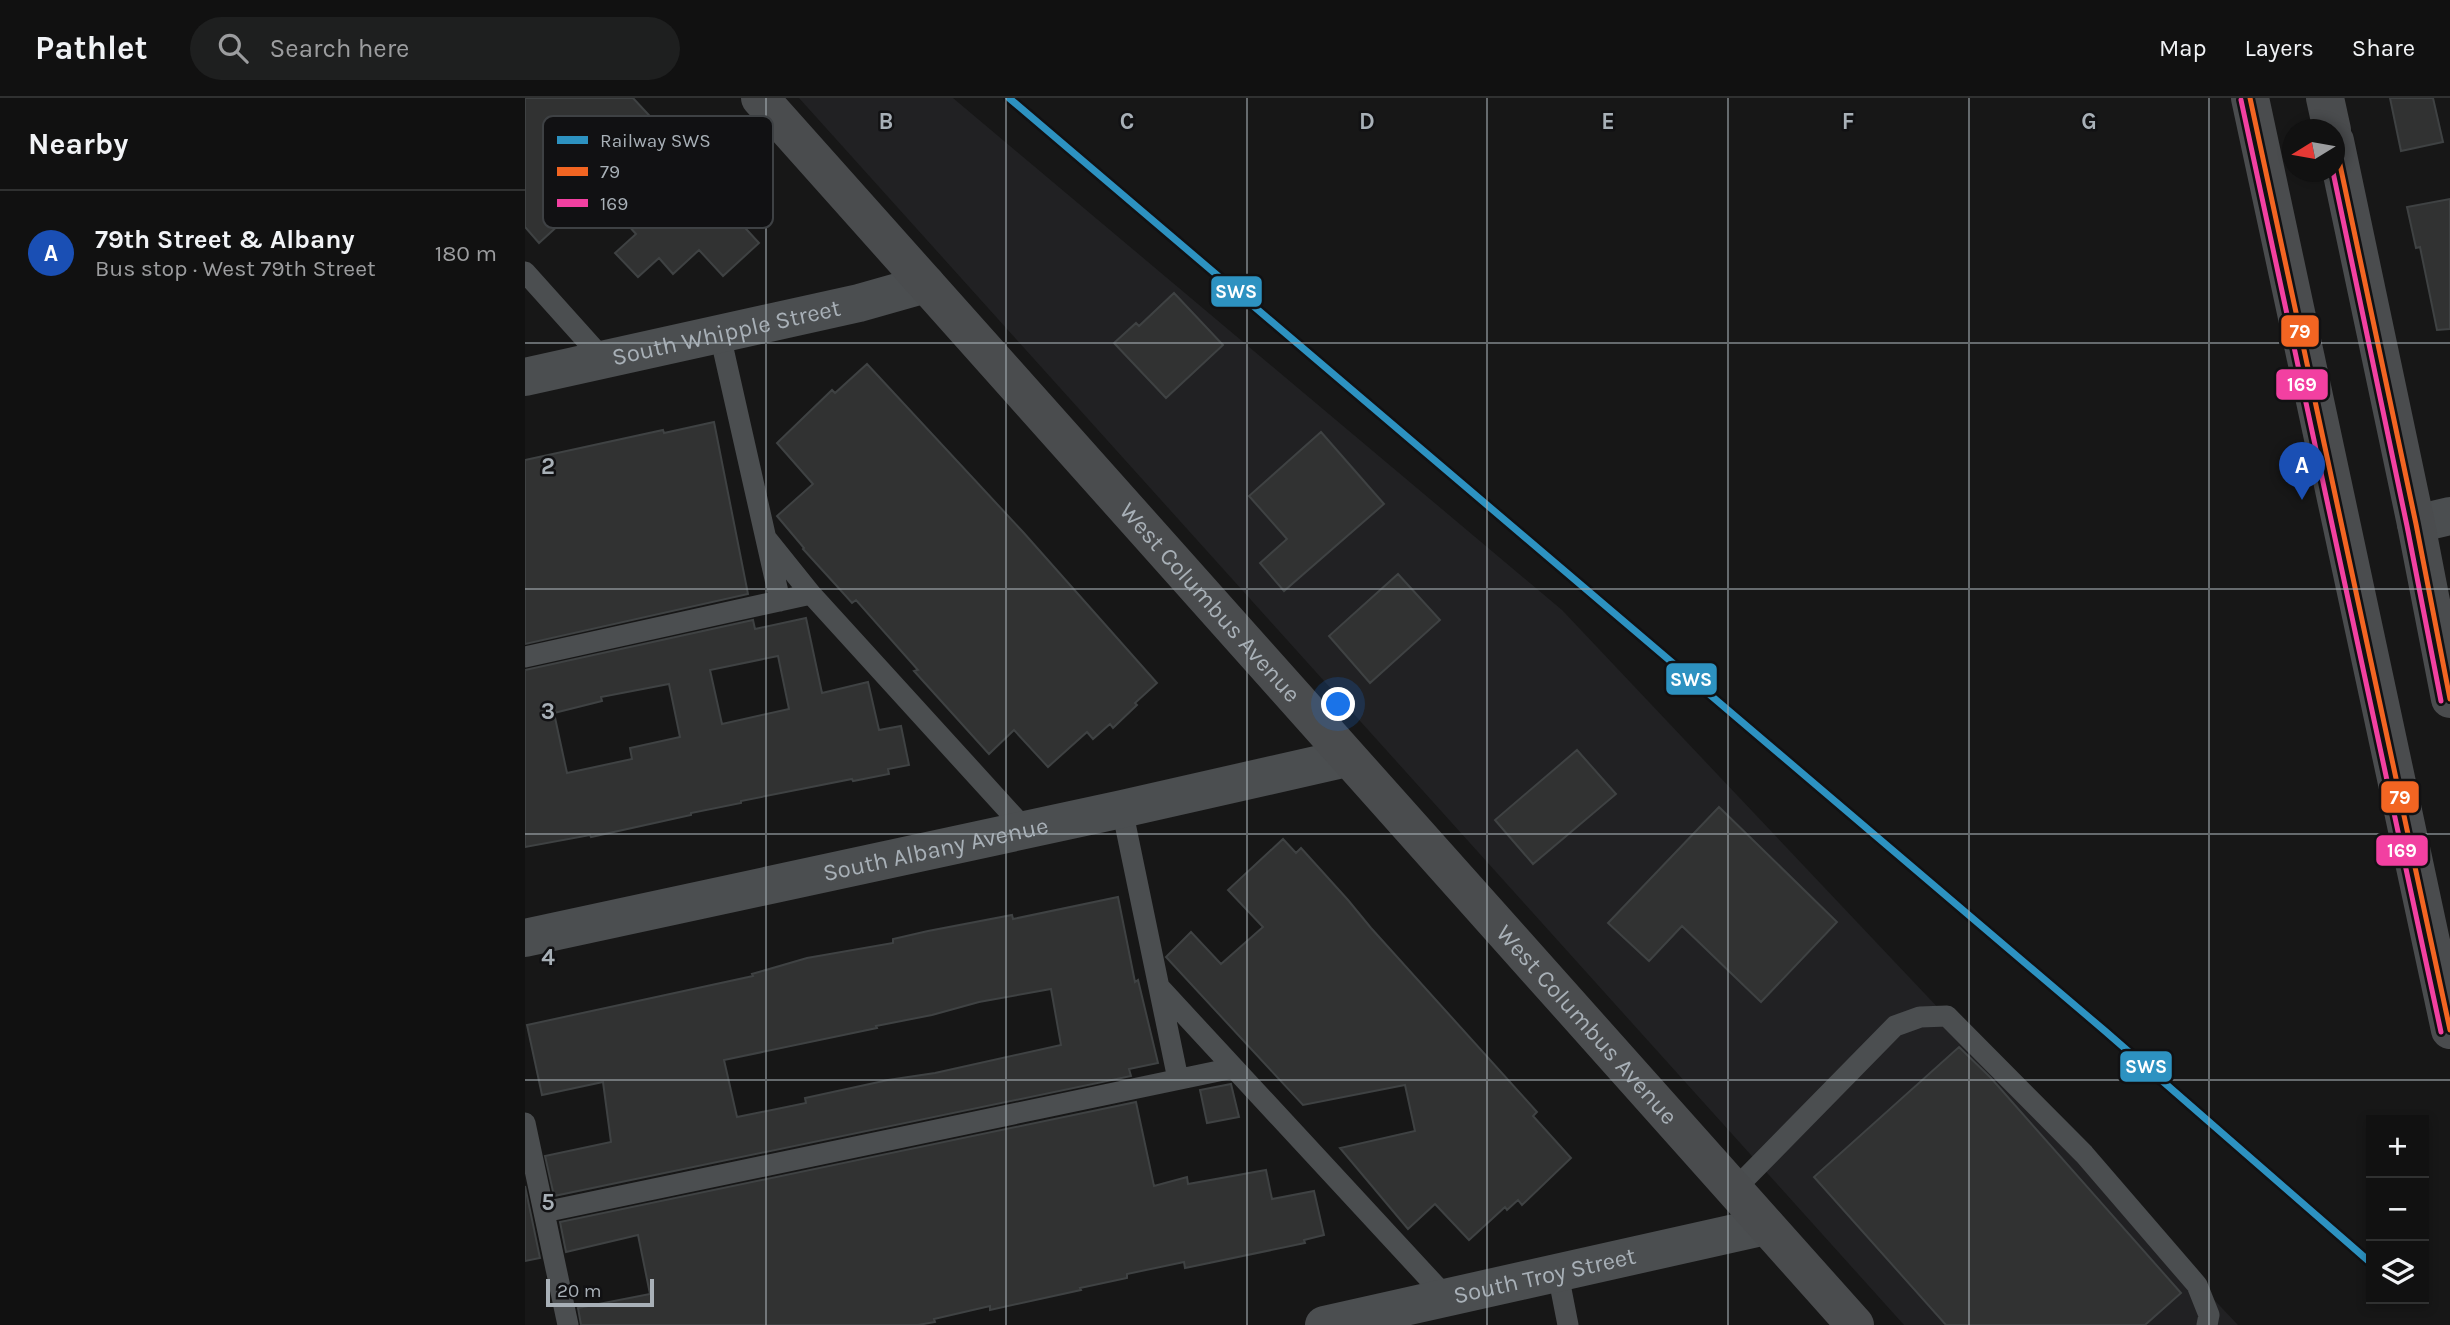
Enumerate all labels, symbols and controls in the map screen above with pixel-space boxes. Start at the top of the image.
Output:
search box [190,17,680,80]
text: Pathlet [35,29,148,67]
icon: search [214,29,252,67]
text: Search here [270,33,409,64]
text: Map [2159,34,2207,62]
text: Layers [2245,34,2314,62]
text: Share [2352,34,2415,62]
text: B [879,108,893,135]
text: C [1120,108,1134,135]
text: D [1359,108,1375,135]
text: E [1601,108,1615,135]
text: F [1842,108,1854,135]
text: G [2081,108,2097,135]
legend [543,116,773,228]
north arrow [2282,119,2345,182]
text: Nearby [28,126,128,162]
text: Railway SWS [600,130,711,152]
text: 79 [600,161,620,183]
text: 169 [600,193,628,215]
text: 79th Street & Albany [95,224,355,255]
text: A [44,240,58,267]
text: 180 m [435,240,497,267]
text: Bus stop · West 79th Street [95,255,376,282]
line badge: SWS [1210,275,1263,308]
text: SWS [1215,281,1257,303]
street label: South Whipple Street [609,294,843,371]
line badge: 79 [2280,314,2320,348]
text: 79 [2289,321,2311,343]
line badge: 169 [2275,368,2329,401]
text: 169 [2287,374,2317,396]
pin: A [2279,442,2325,500]
text: 2 [541,453,555,480]
street label: West Columbus Avenue [1114,497,1306,708]
line badge: SWS [1665,662,1718,696]
text: SWS [1670,669,1712,691]
your location [1321,687,1355,721]
text: 3 [541,698,555,725]
line badge: 79 [2380,780,2420,814]
text: 79 [2389,787,2411,809]
street label: South Albany Avenue [820,811,1051,887]
line badge: 169 [2375,834,2429,867]
text: 169 [2387,840,2417,862]
street label: West Columbus Avenue [1491,919,1683,1130]
text: 4 [541,944,555,971]
line badge: SWS [2119,1050,2173,1083]
text: SWS [2125,1056,2167,1078]
map controls [2366,1115,2429,1304]
button: + [2366,1115,2429,1178]
button: − [2366,1178,2429,1241]
text: 5 [541,1189,555,1216]
button: layers [2366,1241,2429,1304]
street label: South Troy Street [1451,1242,1638,1310]
scale bar [546,1276,655,1308]
text: 20 m [557,1280,602,1302]

